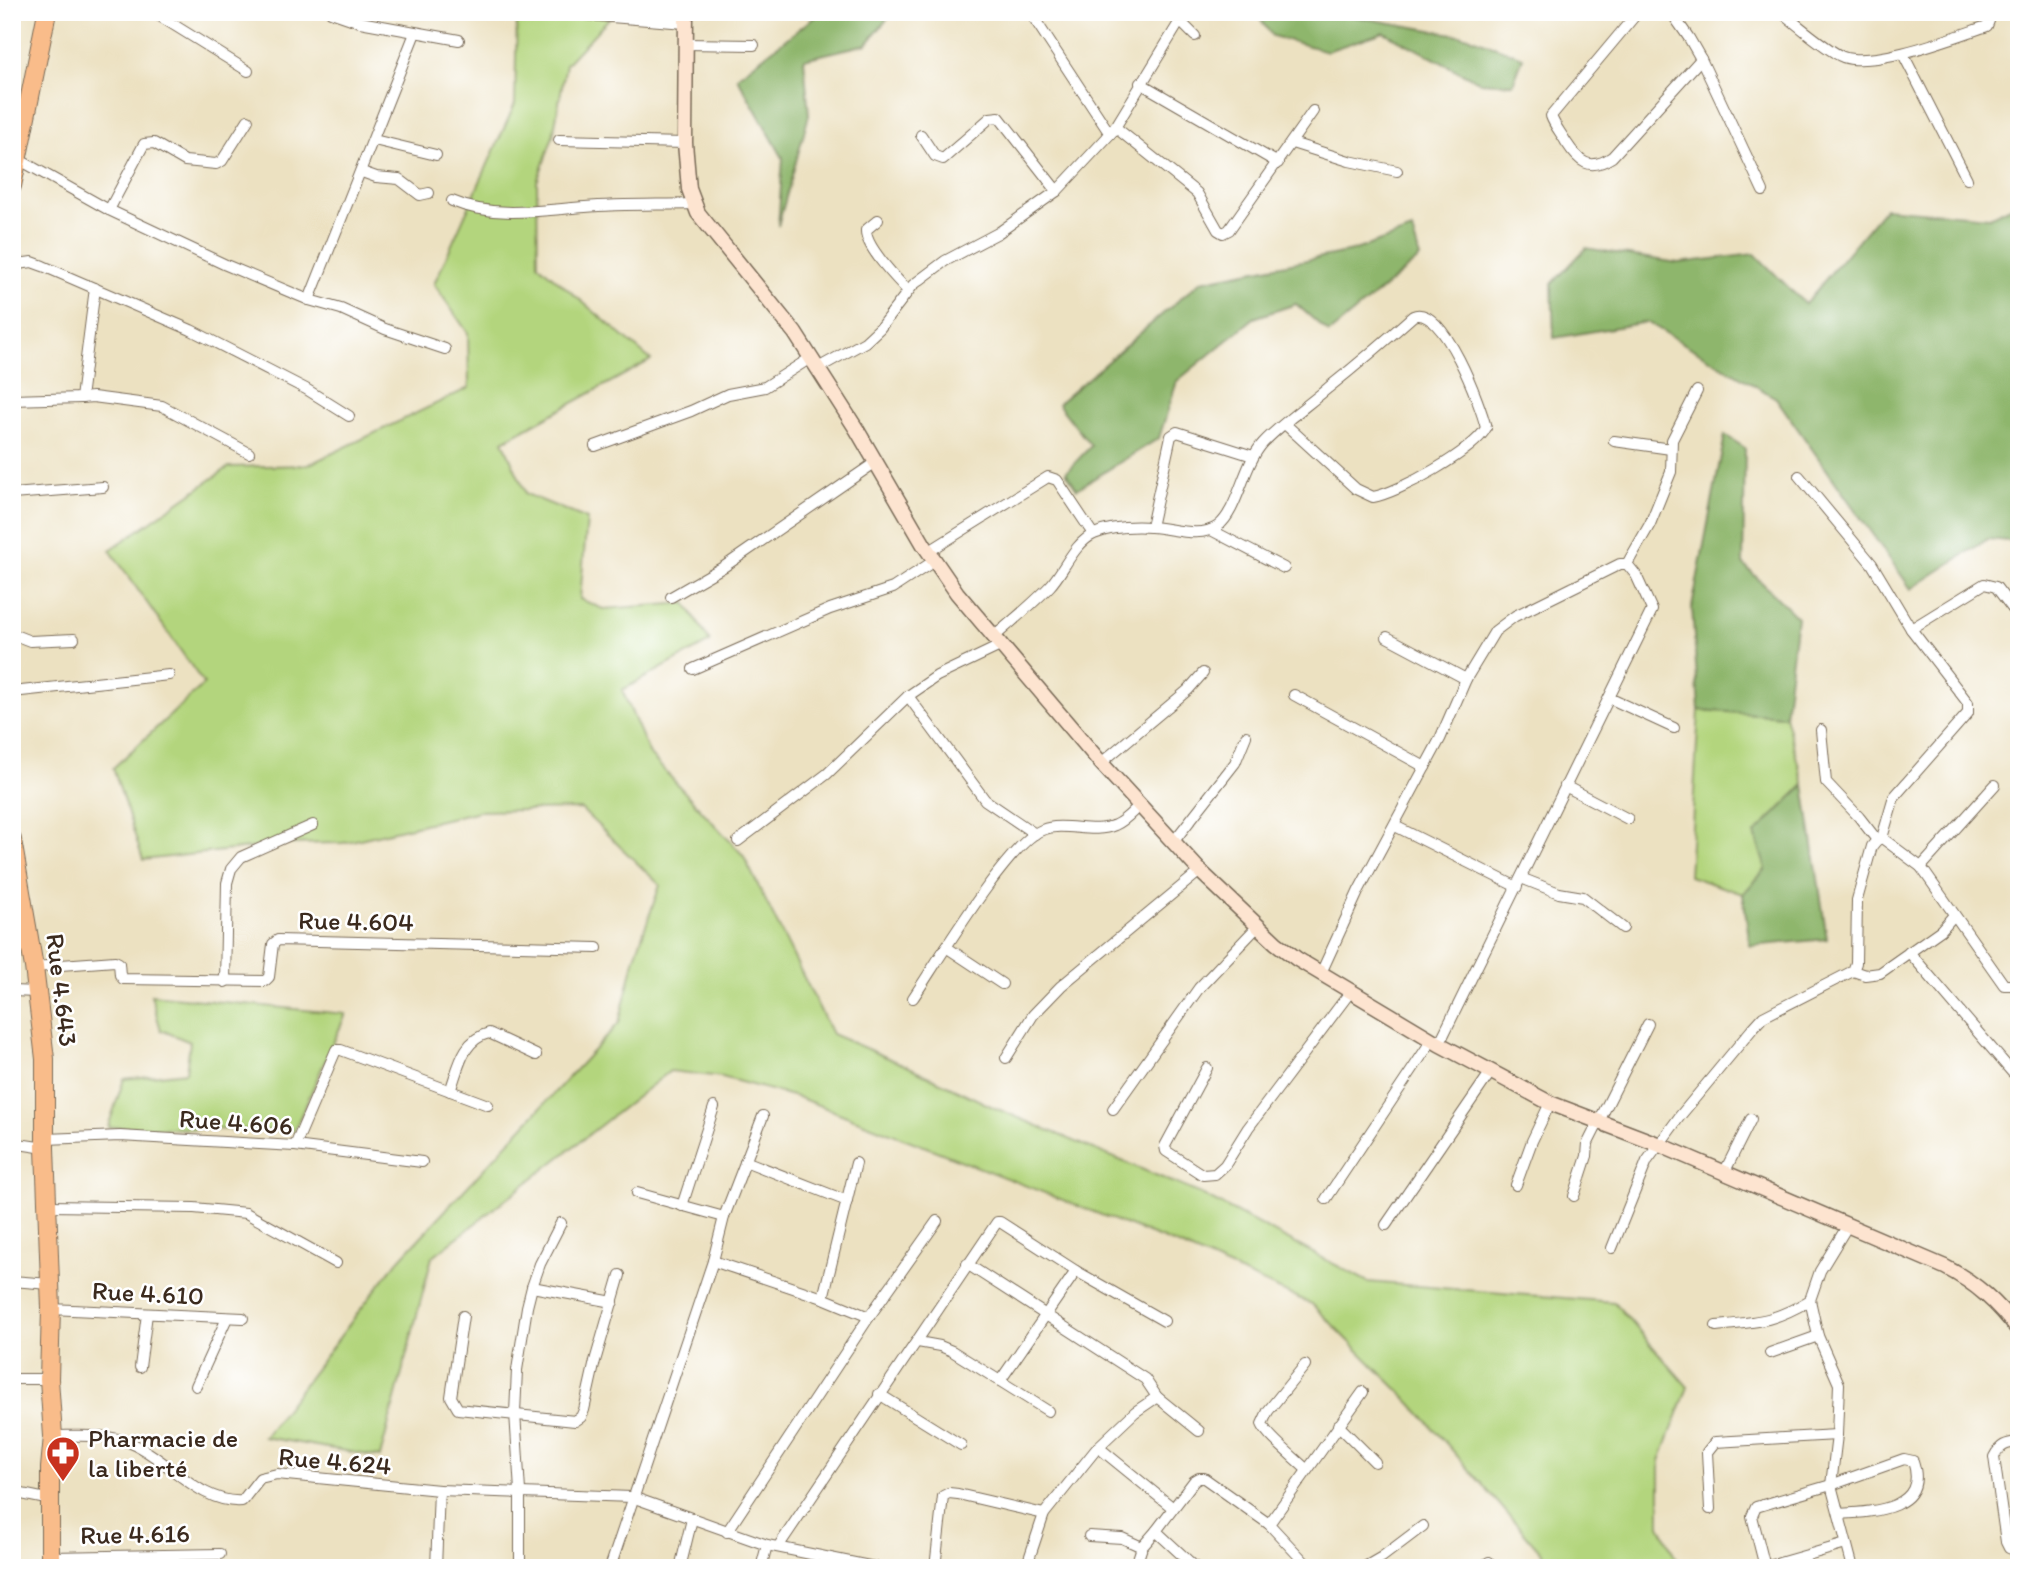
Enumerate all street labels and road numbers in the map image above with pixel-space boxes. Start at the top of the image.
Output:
street label: Rue 4.604 [298,904,414,938]
street label: Rue 4.643 [39,932,85,1048]
street label: Rue 4.606 [178,1102,294,1142]
street label: Rue 4.610 [91,1274,205,1312]
street label: Rue 4.624 [277,1440,393,1482]
street label: Rue 4.616 [80,1517,190,1551]

